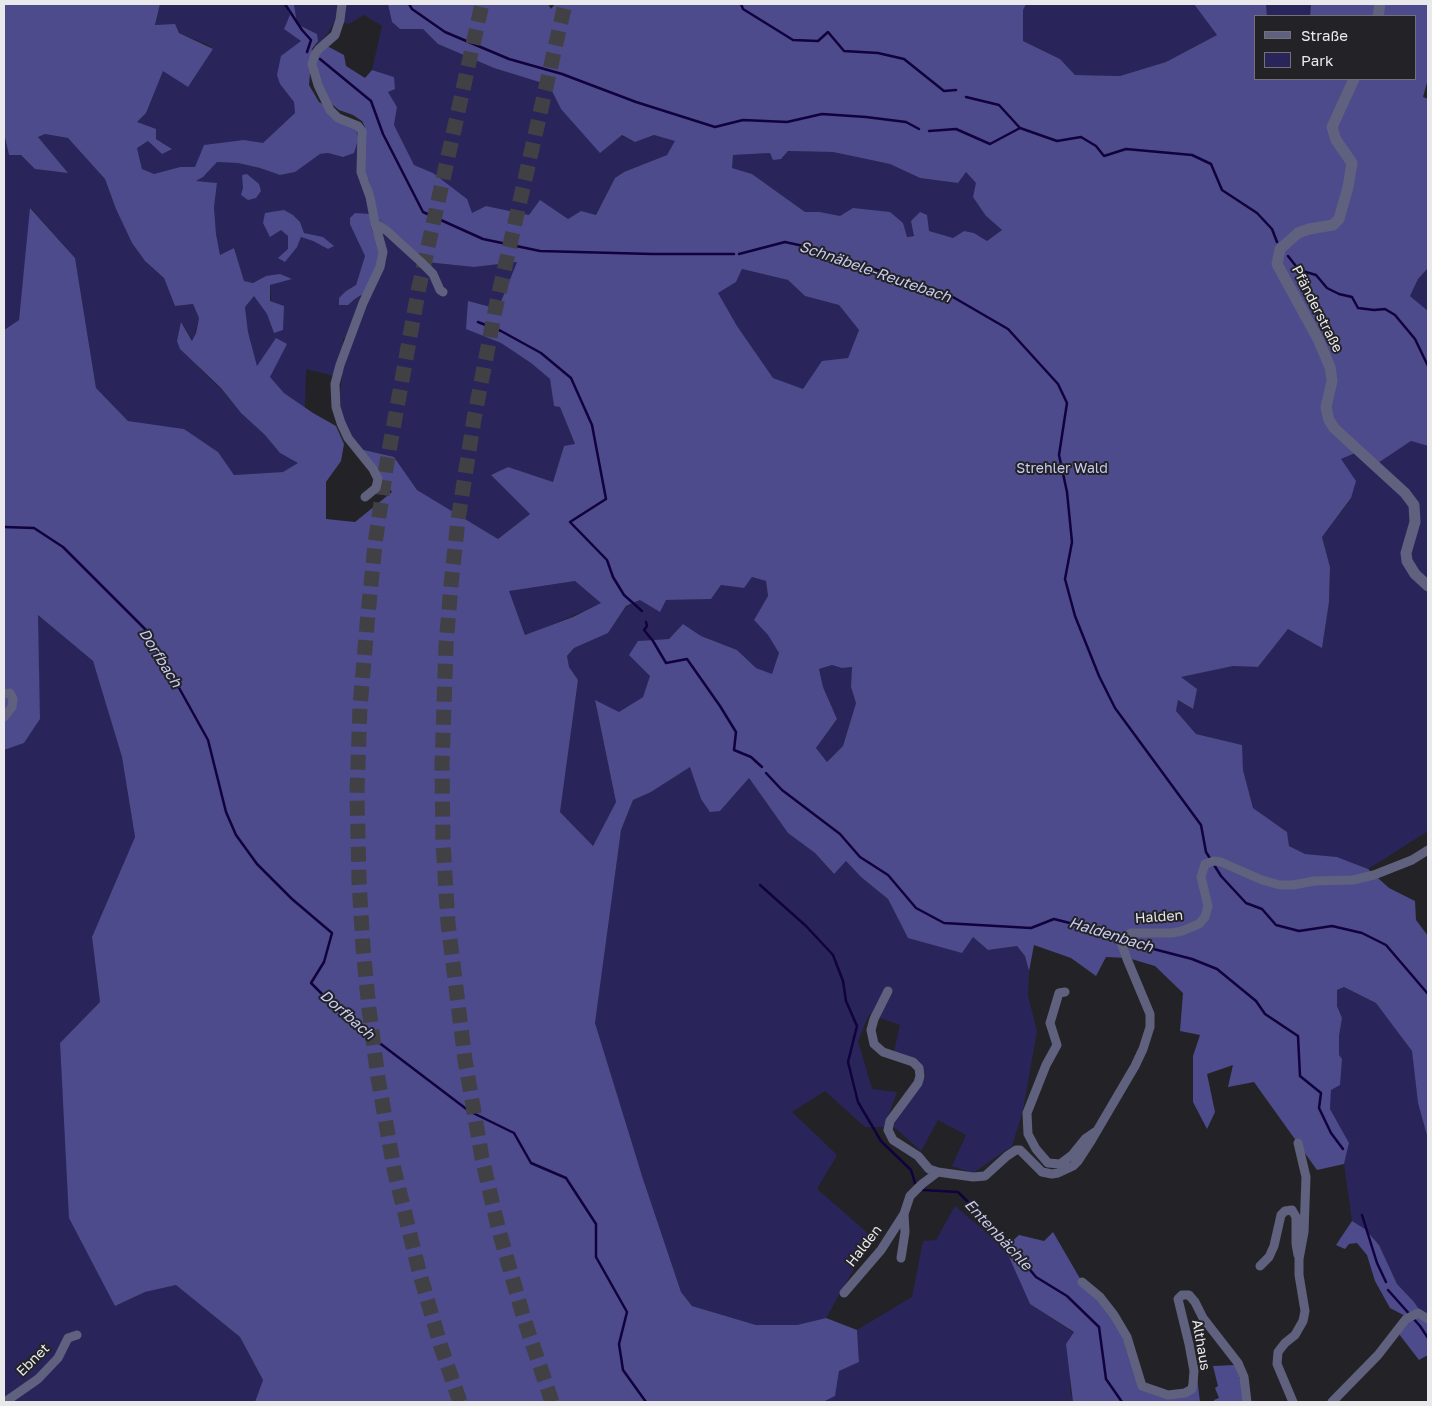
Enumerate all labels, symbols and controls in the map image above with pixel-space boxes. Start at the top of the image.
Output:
legend [1254,15,1417,80]
text: Straße [1301,26,1348,44]
text: Park [1301,51,1333,69]
water label: Schnäbele-Reutebach [797,238,953,306]
street label: Pfänderstraße [1288,263,1346,355]
park label: Strehler Wald [1016,461,1108,477]
water label: Dorfbach [135,625,185,691]
street label: Halden [1134,907,1184,927]
water label: Haldenbach [1067,914,1155,956]
water label: Dorfbach [316,986,378,1044]
water label: Entenbächle [961,1196,1035,1274]
street label: Halden [843,1222,885,1270]
street label: Althaus [1188,1318,1214,1372]
street label: Ebnet [13,1340,53,1380]

